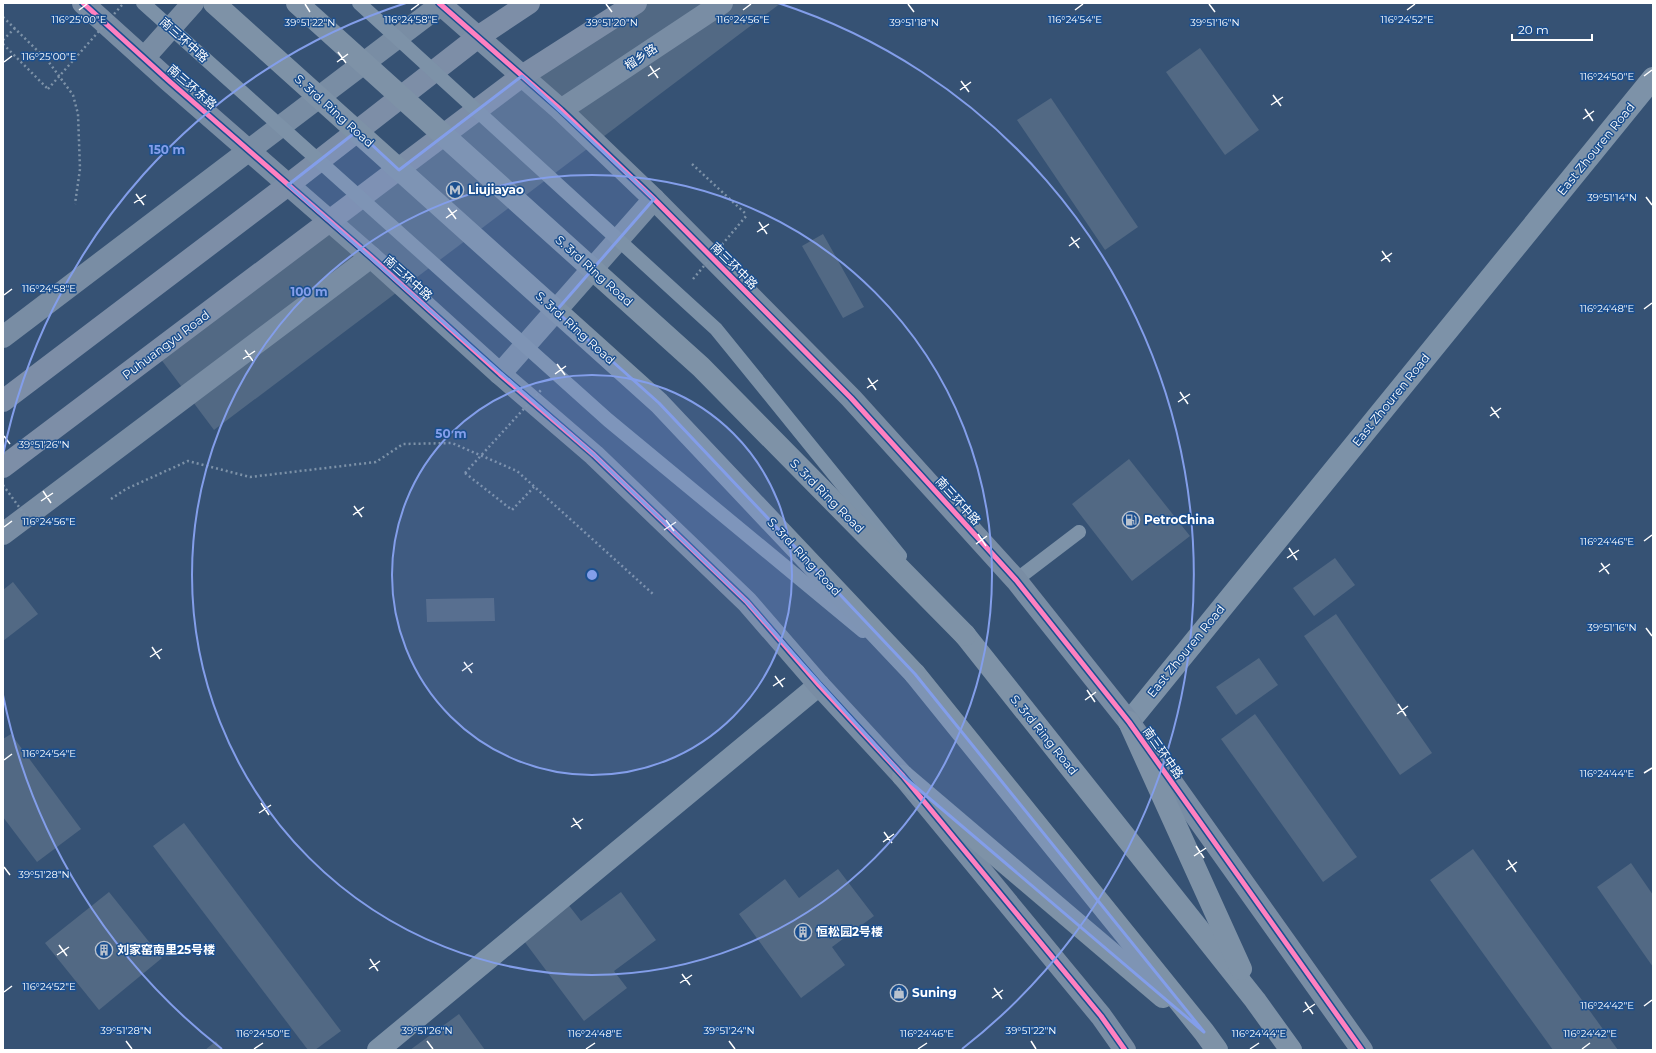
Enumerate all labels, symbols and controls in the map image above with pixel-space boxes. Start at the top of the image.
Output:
text: 116°25'00"E [52,13,107,26]
text: 116°24'58"E [384,13,438,26]
text: 116°24'56"E [716,13,770,26]
text: 116°24'54"E [1048,13,1102,26]
text: 116°24'52"E [1380,13,1434,26]
street label: 南三环中路 [157,14,212,65]
text: 39°51'22"N [285,16,335,29]
text: 39°51'20"N [586,16,638,29]
text: 39°51'18"N [889,16,939,29]
text: 39°51'16"N [1190,16,1240,29]
scale bar [1512,16,1592,42]
text: 20 m [1518,22,1549,37]
street label: 榴乡路 [622,40,660,73]
text: 116°25'00"E [22,50,77,63]
street label: 南三环东路 [165,61,220,112]
text: 116°24'50"E [1580,70,1634,83]
street label: S. 3rd. Ring Road [292,71,377,150]
street label: East Zhouren Road [1554,99,1638,198]
text: 150 m [149,142,185,157]
metro station icon: Liujiayao [445,180,465,200]
place label: Liujiayao [468,182,524,197]
text: 39°51'14"N [1587,191,1637,204]
street label: S. 3rd Ring Road [553,232,636,309]
street label: 南三环中路 [708,239,761,292]
street label: 南三环中路 [381,252,436,303]
text: 116°24'58"E [22,282,76,295]
text: 100 m [291,284,327,299]
street label: S. 3rd. Ring Road [533,288,618,367]
text: 116°24'48"E [1580,302,1635,315]
street label: Puhuangyu Road [119,307,212,382]
street label: East Zhouren Road [1349,350,1433,449]
text: 50 m [435,426,467,441]
text: 39°51'26"N [18,438,70,451]
street label: S. 3rd Ring Road [787,455,868,536]
street label: 南三环中路 [933,473,984,528]
fuel station icon: PetroChina [1121,510,1141,530]
place label: PetroChina [1144,512,1215,527]
street label: S. 3rd. Ring Road [764,514,844,599]
text: 116°24'56"E [22,515,76,528]
text: 116°24'46"E [1580,535,1634,548]
centre of rings [585,568,599,582]
street label: East Zhouren Road [1144,601,1228,700]
text: 39°51'16"N [1587,621,1637,634]
street label: S. 3rd Ring Road [1007,692,1081,778]
street label: 南三环中路 [1140,724,1187,782]
text: 116°24'54"E [22,747,76,760]
text: 116°24'44"E [1580,767,1634,780]
text: 39°51'28"N [18,868,70,881]
building icon: 恒松园2号楼 [793,922,813,942]
place label: 恒松园2号楼 [816,924,883,939]
building icon: 刘家窑南里25号楼 [94,940,114,960]
place label: 刘家窑南里25号楼 [117,942,215,957]
text: 116°24'52"E [22,980,76,993]
shop icon: Suning [889,983,909,1003]
place label: Suning [912,985,957,1000]
text: 116°24'42"E [1580,999,1634,1012]
text: 39°51'28"N [100,1024,152,1037]
text: 39°51'26"N [401,1024,453,1037]
text: 39°51'24"N [703,1024,755,1037]
text: 39°51'22"N [1006,1024,1056,1037]
text: 116°24'50"E [236,1027,290,1040]
text: 116°24'48"E [568,1027,623,1040]
text: 116°24'46"E [900,1027,954,1040]
text: 116°24'44"E [1232,1027,1286,1040]
text: 116°24'42"E [1563,1027,1617,1040]

